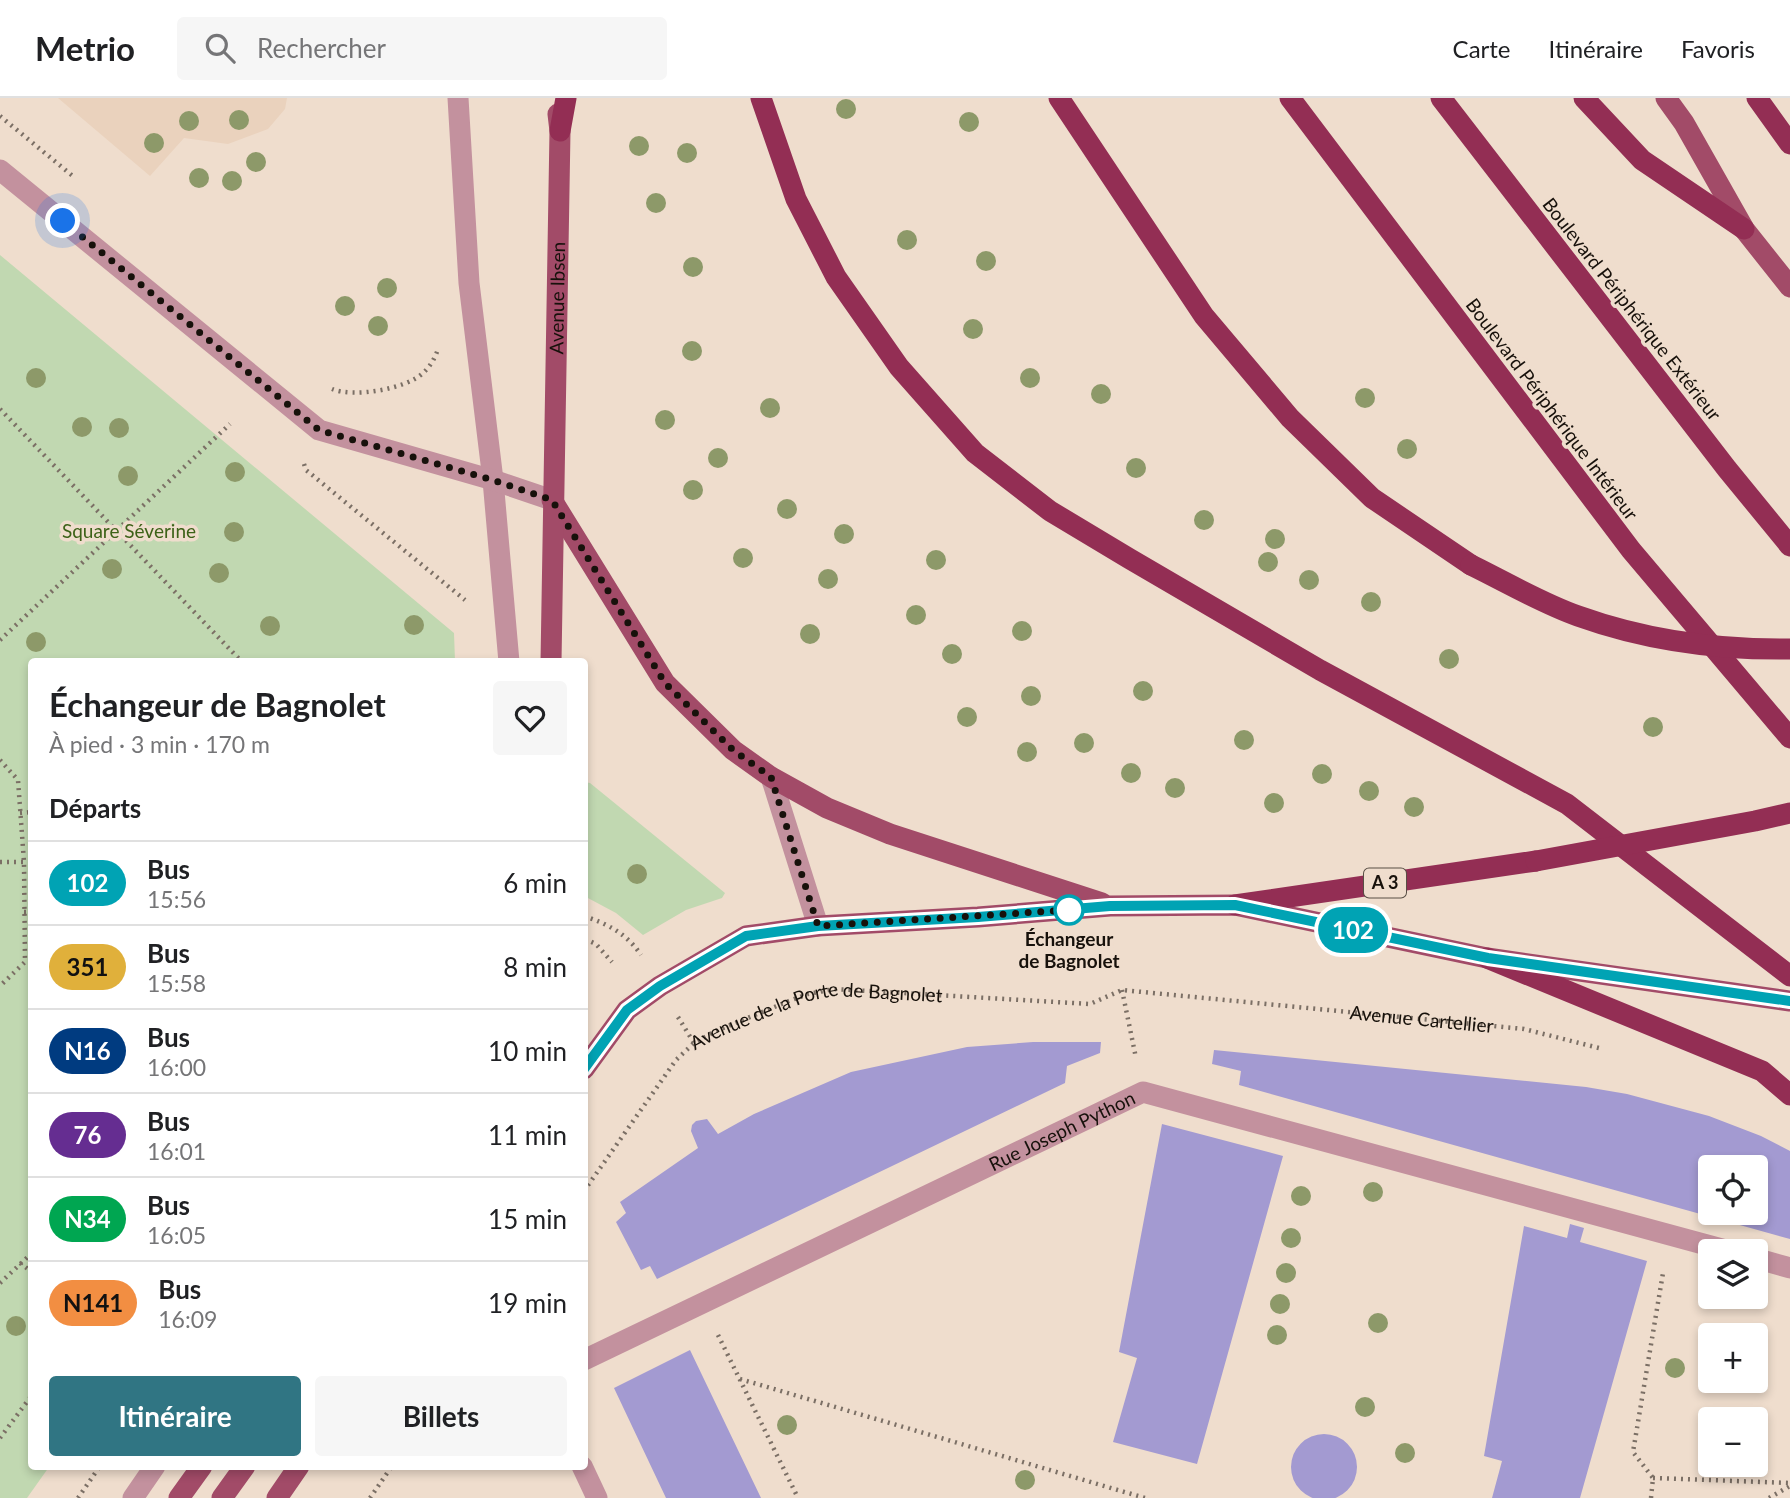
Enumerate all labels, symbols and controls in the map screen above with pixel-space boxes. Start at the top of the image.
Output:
search box [177,17,667,80]
text: Metrio [35,28,135,68]
icon: search [201,29,239,67]
text: Rechercher [257,32,386,64]
text: Carte [1453,34,1511,63]
text: Itinéraire [1549,34,1643,63]
text: Favoris [1681,34,1755,63]
street label: Boulevard Périphérique Extérieur [1538,193,1727,425]
your location [45,203,80,238]
street label: Avenue Ibsen [544,242,569,355]
street label: Boulevard Périphérique Intérieur [1461,293,1643,524]
park label: Square Séverine [62,519,196,542]
button: heart [493,681,567,755]
text: Échangeur de Bagnolet [49,684,386,724]
text: À pied · 3 min · 170 m [49,730,270,758]
text: Départs [49,792,141,824]
text: Bus [147,853,190,885]
text: 6 min [503,867,567,899]
text: 102 [67,868,108,897]
road number: A 3 [1364,868,1406,898]
text: 15:56 [147,885,206,913]
marker: Échangeur de Bagnolet [1054,895,1084,925]
line badge: 102 [1313,907,1393,953]
text: 102 [1332,915,1374,944]
place label: Échangeur de Bagnolet [1018,927,1120,972]
text: Bus [147,937,190,969]
text: 8 min [503,951,567,983]
text: 351 [67,952,108,981]
text: 15:58 [147,969,206,997]
street label: Avenue de la Porte de Bagnolet [686,976,943,1054]
street label: Avenue Cartellier [1349,1000,1495,1037]
text: Bus [147,1021,190,1053]
text: 10 min [488,1035,567,1067]
text: N16 [64,1036,111,1065]
text: 16:00 [147,1053,206,1081]
street label: Rue Joseph Python [985,1086,1139,1175]
text: Bus [147,1105,190,1137]
text: 11 min [488,1119,567,1151]
text: 76 [74,1120,101,1149]
text: 16:01 [147,1137,206,1165]
map controls [1698,1155,1768,1477]
button: locate [1698,1155,1768,1225]
text: Bus [147,1189,190,1221]
text: 15 min [488,1203,567,1235]
text: N34 [64,1204,111,1233]
text: 16:05 [147,1221,206,1249]
button: layers [1698,1239,1768,1309]
text: Bus [158,1273,201,1305]
text: 19 min [488,1287,567,1319]
text: N141 [63,1288,123,1317]
text: 16:09 [158,1305,217,1333]
button: + [1698,1323,1768,1393]
button: Itinéraire [49,1376,301,1456]
button: Billets [315,1376,567,1456]
button: − [1698,1407,1768,1477]

